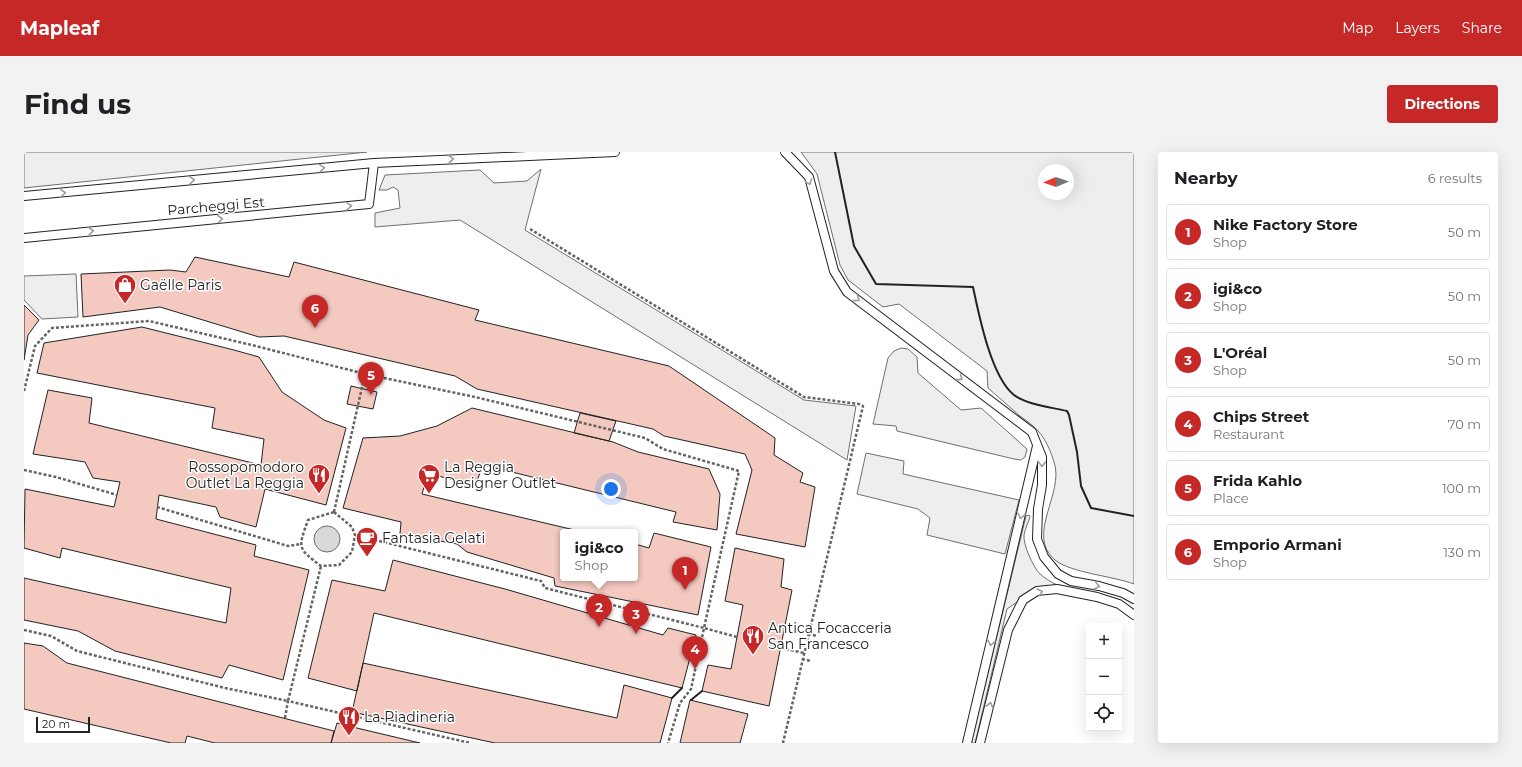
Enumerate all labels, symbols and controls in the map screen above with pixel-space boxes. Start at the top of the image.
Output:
text: Mapleaf [20,17,99,40]
text: Map [1342,19,1373,37]
text: Layers [1395,19,1440,37]
text: Share [1462,19,1502,37]
button: Directions [1387,85,1498,123]
text: Find us [24,87,131,121]
one-way arrow [448,155,454,164]
one-way arrow [319,163,325,172]
north arrow [1038,164,1074,200]
text: Nearby [1174,168,1238,188]
text: 6 results [1428,170,1482,186]
one-way arrow [189,176,195,185]
one-way arrow [805,178,813,185]
one-way arrow [60,188,66,197]
street label: Parcheggi Est [167,193,266,219]
one-way arrow [346,202,353,211]
one-way arrow [217,214,223,223]
text: Nike Factory Store [1213,215,1358,234]
text: 1 [1185,224,1191,240]
text: 50 m [1448,224,1481,240]
one-way arrow [88,227,94,236]
text: Shop [1213,234,1247,250]
shop icon: Gaëlle Paris [112,272,138,305]
place label: Gaëlle Paris [140,276,222,294]
text: igi&co [1213,279,1262,298]
text: 2 [1184,288,1192,304]
text: 50 m [1448,288,1481,304]
pin: 6 [302,295,328,328]
one-way arrow [852,295,859,302]
text: Shop [1213,298,1247,314]
text: L'Oréal [1213,343,1267,362]
text: 3 [1184,352,1192,368]
text: 50 m [1448,352,1481,368]
pin: 5 [358,362,384,395]
text: Shop [1213,362,1247,378]
one-way arrow [956,373,963,380]
text: Chips Street [1213,407,1309,426]
text: 4 [1184,416,1192,432]
text: 70 m [1448,416,1481,432]
text: Restaurant [1213,426,1284,442]
place label: Rossopomodoro Outlet La Reggia [186,458,304,492]
place label: La Reggia Designer Outlet [444,458,556,492]
one-way arrow [1038,461,1046,467]
restaurant icon: Rossopomodoro Outlet La Reggia [306,462,332,495]
supermarket icon: La Reggia Designer Outlet [416,462,442,495]
text: Frida Kahlo [1213,471,1302,490]
your location [601,479,621,499]
text: 5 [1184,480,1192,496]
text: 100 m [1442,480,1481,496]
text: Place [1213,490,1249,506]
one-way arrow [1017,512,1026,519]
cafe icon: Fantasia Gelati [354,525,380,558]
place label: Fantasia Gelati [382,529,485,547]
popup [560,529,638,581]
text: Emporio Armani [1213,535,1342,554]
text: igi&co [574,538,624,557]
text: 6 [1184,544,1192,560]
text: 130 m [1443,544,1481,560]
text: Shop [1213,554,1247,570]
text: Shop [574,557,608,573]
pin: 1 [672,557,698,590]
one-way arrow [1094,581,1100,590]
one-way arrow [1036,588,1043,596]
pin: 2 [586,594,612,627]
pin: 3 [623,601,649,634]
place label: Antica Focacceria San Francesco [768,619,892,653]
restaurant icon: Antica Focacceria San Francesco [740,623,766,656]
map controls [1086,623,1122,731]
button: + [1086,623,1122,659]
pin: 4 [682,636,708,669]
one-way arrow [988,639,996,646]
button: − [1086,659,1122,695]
button: locate [1086,695,1122,731]
one-way arrow [985,702,993,708]
restaurant icon: La Piadineria [336,704,362,737]
place label: La Piadineria [364,708,455,726]
scale bar [36,715,90,734]
text: 20 m [42,717,70,731]

